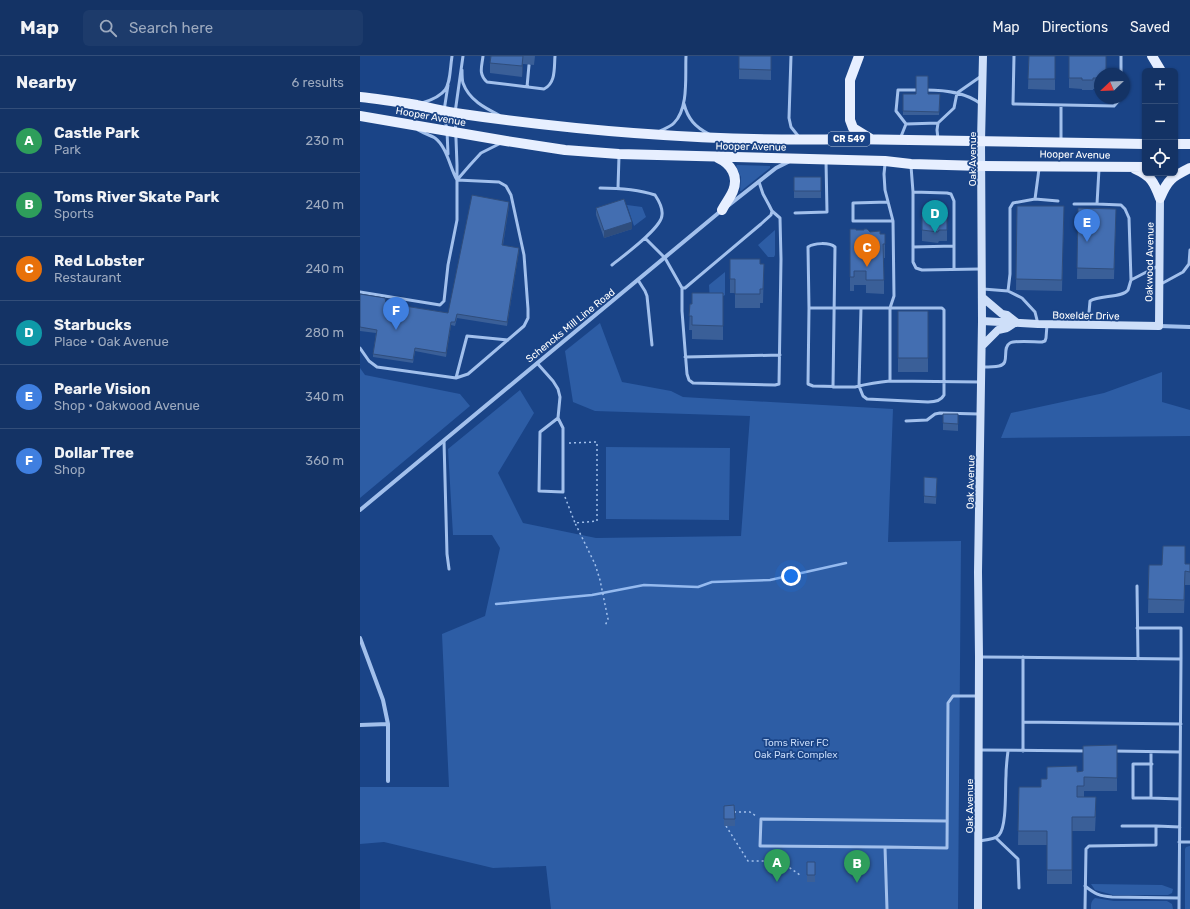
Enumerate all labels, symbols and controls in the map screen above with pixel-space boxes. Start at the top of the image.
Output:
search box [83,10,363,46]
text: Map [20,16,59,39]
icon: search [97,17,119,39]
text: Search here [129,19,213,37]
text: Map [993,19,1020,36]
text: Directions [1042,19,1108,36]
text: Saved [1130,19,1170,36]
north arrow [1094,68,1130,104]
map controls [1142,68,1178,176]
button: + [1142,68,1178,104]
text: Nearby [16,72,77,92]
text: 6 results [292,75,344,90]
button: − [1142,104,1178,140]
street label: Hooper Avenue [395,105,467,129]
text: Castle Park [54,124,139,142]
street label: Oak Avenue [967,131,979,186]
road number: CR 549 [828,132,870,146]
text: A [24,133,34,148]
text: 230 m [306,133,344,148]
street label: Hooper Avenue [715,140,787,154]
button: locate [1142,140,1178,176]
text: Park [54,142,81,157]
street label: Hooper Avenue [1039,148,1111,162]
text: Toms River Skate Park [54,188,219,206]
text: B [24,197,34,212]
text: 240 m [305,197,344,212]
pin: D [922,200,948,233]
text: Sports [54,206,94,221]
pin: E [1074,209,1100,242]
street label: Oakwood Avenue [1143,222,1157,302]
pin: C [854,234,880,267]
text: Red Lobster [54,252,144,270]
text: C [24,261,34,276]
text: 240 m [305,261,344,276]
text: Restaurant [54,270,121,285]
street label: Schencks Mill Line Road [524,286,618,365]
pin: F [383,297,409,330]
street label: Boxelder Drive [1052,309,1120,323]
text: Starbucks [54,316,131,334]
text: D [24,325,34,340]
text: 280 m [305,325,344,340]
text: Place · Oak Avenue [54,334,169,349]
text: Pearle Vision [54,380,151,398]
text: E [25,389,33,404]
text: 340 m [305,389,344,404]
text: Shop · Oakwood Avenue [54,398,200,413]
text: Dollar Tree [54,444,134,462]
text: F [25,453,33,468]
text: 360 m [305,453,344,468]
street label: Oak Avenue [965,454,977,509]
text: Shop [54,462,85,477]
your location [781,566,801,586]
park label: Toms River FC Oak Park Complex [754,737,838,761]
street label: Oak Avenue [964,778,976,833]
pin: A [764,849,790,882]
pin: B [844,850,870,883]

